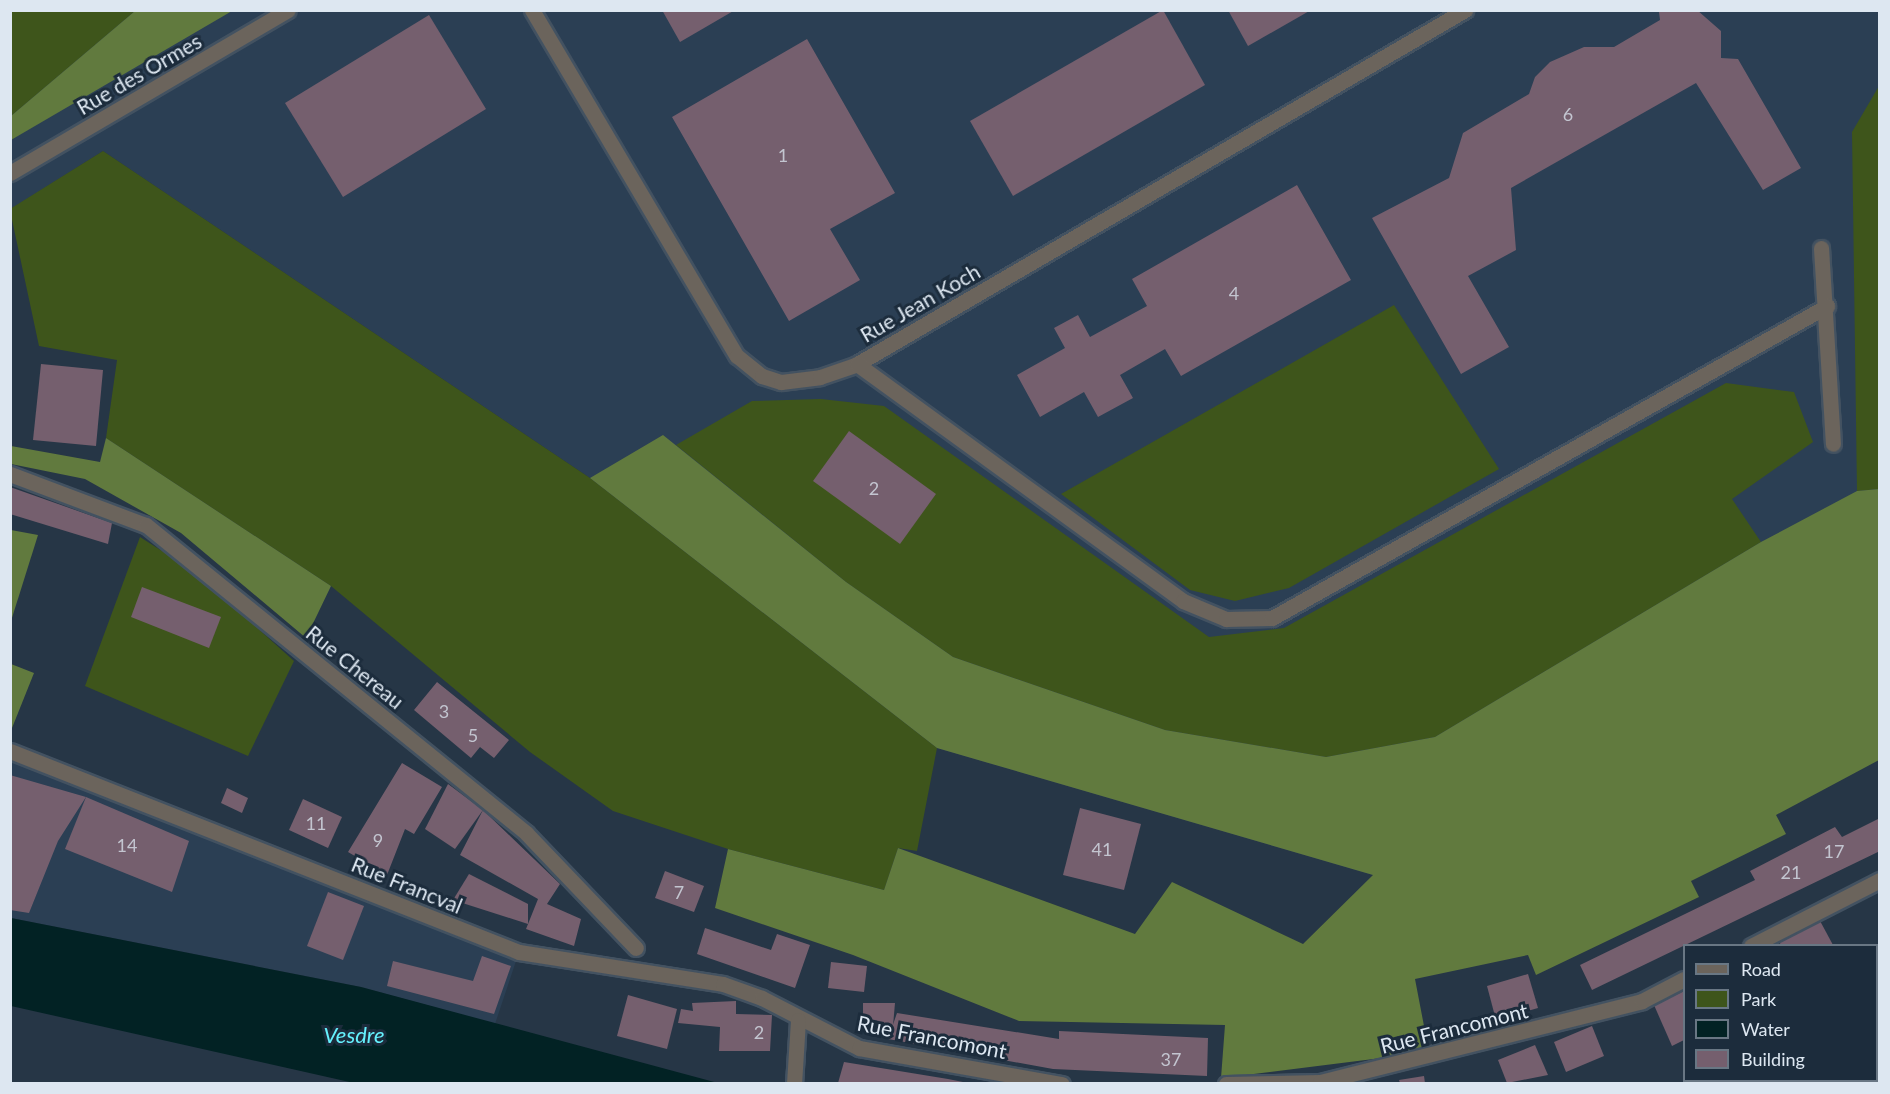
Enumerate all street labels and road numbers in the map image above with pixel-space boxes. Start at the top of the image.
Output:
street label: Rue des Ormes [72,28,206,120]
street label: Rue Jean Koch [855,258,985,348]
street label: Rue Chereau [301,620,409,714]
street label: Rue Francval [348,851,466,919]
street label: Rue Francomont [1377,997,1531,1059]
street label: Rue Francomont [855,1010,1009,1064]

